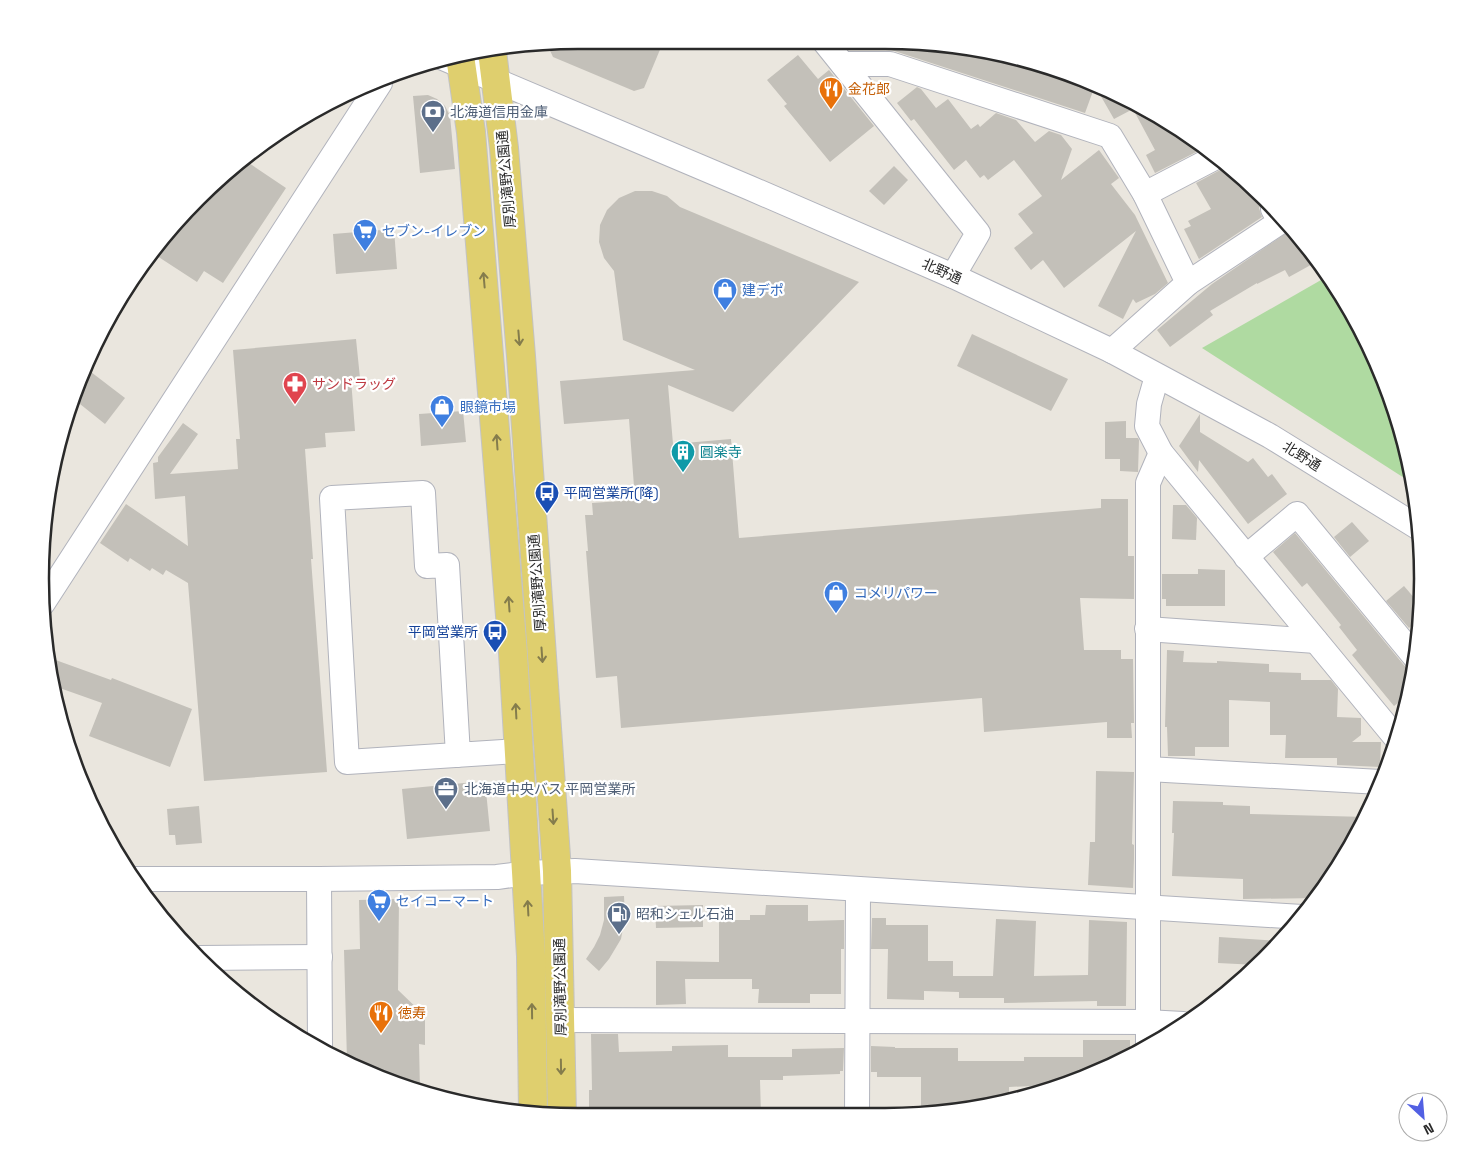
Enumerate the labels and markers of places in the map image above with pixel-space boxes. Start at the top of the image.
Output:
restaurant icon: 金花郎 [818,76,844,110]
place label: 金花郎 [848,80,890,98]
bank icon: 北海道信用金庫 [420,99,446,133]
place label: 北海道信用金庫 [450,103,548,121]
supermarket icon: セブン-イレブン [352,218,378,252]
place label: セブン-イレブン [382,222,486,240]
shop icon: 建デポ [712,277,738,311]
place label: 建デポ [742,281,784,299]
pharmacy icon: サンドラッグ [282,371,308,405]
place label: サンドラッグ [312,375,396,393]
shop icon: 眼鏡市場 [429,394,455,428]
place label: 眼鏡市場 [460,398,516,416]
building icon: 圓楽寺 [670,439,696,473]
place label: 圓楽寺 [700,443,742,461]
bus stop icon: 平岡営業所(降) [534,480,560,514]
place label: 平岡営業所(降) [564,484,659,502]
shop icon: コメリパワー [823,580,849,614]
place label: コメリパワー [854,584,938,602]
bus stop icon: 平岡営業所 [482,619,508,653]
place label: 平岡営業所 [408,623,478,641]
office icon: 北海道中央バス 平岡営業所 [433,776,459,810]
place label: 北海道中央バス 平岡営業所 [464,780,636,798]
supermarket icon: セイコーマート [366,888,392,922]
place label: セイコーマート [396,892,494,910]
fuel station icon: 昭和シェル石油 [606,901,632,935]
place label: 昭和シェル石油 [636,905,734,923]
restaurant icon: 徳寿 [368,1000,394,1034]
place label: 徳寿 [398,1004,426,1022]

